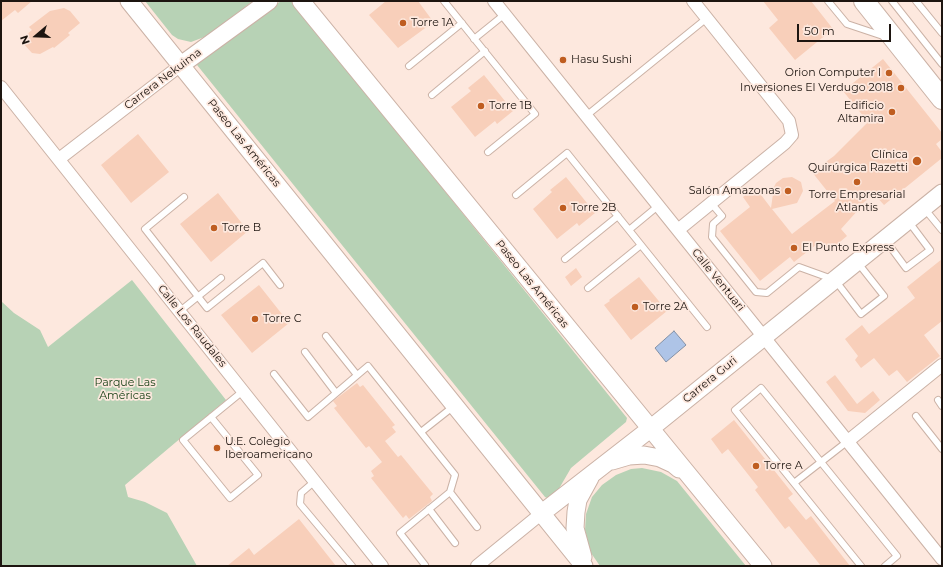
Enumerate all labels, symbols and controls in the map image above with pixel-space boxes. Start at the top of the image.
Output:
north arrow [16,16,56,56]
place label: Torre 1A [411,16,454,30]
scale bar [799,16,893,42]
marker: Torre 1A [398,18,408,28]
text: 50 m [804,23,835,38]
text: N [17,33,33,46]
street label: Carrera Nekuima [122,46,204,112]
place label: Hasu Sushi [571,53,632,67]
marker: Hasu Sushi [558,55,568,65]
place label: Orion Computer I [785,66,881,80]
marker: Orion Computer I [884,68,894,78]
place label: Inversiones El Verdugo 2018 [740,81,893,95]
marker: Inversiones El Verdugo 2018 [896,83,906,93]
street label: Paseo Las Américas [205,97,283,189]
place label: Torre 1B [489,99,532,113]
place label: Edificio Altamira [837,99,884,125]
marker: Torre 1B [476,101,486,111]
marker: Edificio Altamira [887,107,897,117]
place label: Clínica Quirúrgica Razetti [808,148,908,174]
marker: Clínica Quirúrgica Razetti [911,155,923,167]
marker: Torre Empresarial Atlantis [852,177,862,187]
place label: Salón Amazonas [689,184,780,198]
marker: Salón Amazonas [783,186,793,196]
place label: Torre Empresarial Atlantis [809,188,905,214]
place label: Torre 2B [571,201,616,215]
marker: Torre 2B [558,203,568,213]
place label: Torre B [222,221,261,235]
marker: Torre B [209,223,219,233]
street label: Paseo Las Américas [493,238,571,330]
place label: El Punto Express [802,241,894,255]
marker: El Punto Express [789,243,799,253]
street label: Calle Ventuari [689,246,747,314]
street label: Calle Los Raudales [155,282,229,370]
place label: Torre 2A [643,300,688,314]
marker: Torre 2A [630,302,640,312]
place label: Torre C [263,312,302,326]
marker: Torre C [250,314,260,324]
street label: Carrera Guri [680,354,740,406]
park label: Parque Las Américas [94,376,156,402]
place label: U.E. Colegio Iberoamericano [225,435,313,461]
marker: U.E. Colegio Iberoamericano [212,443,222,453]
place label: Torre A [764,459,803,473]
marker: Torre A [751,461,761,471]

